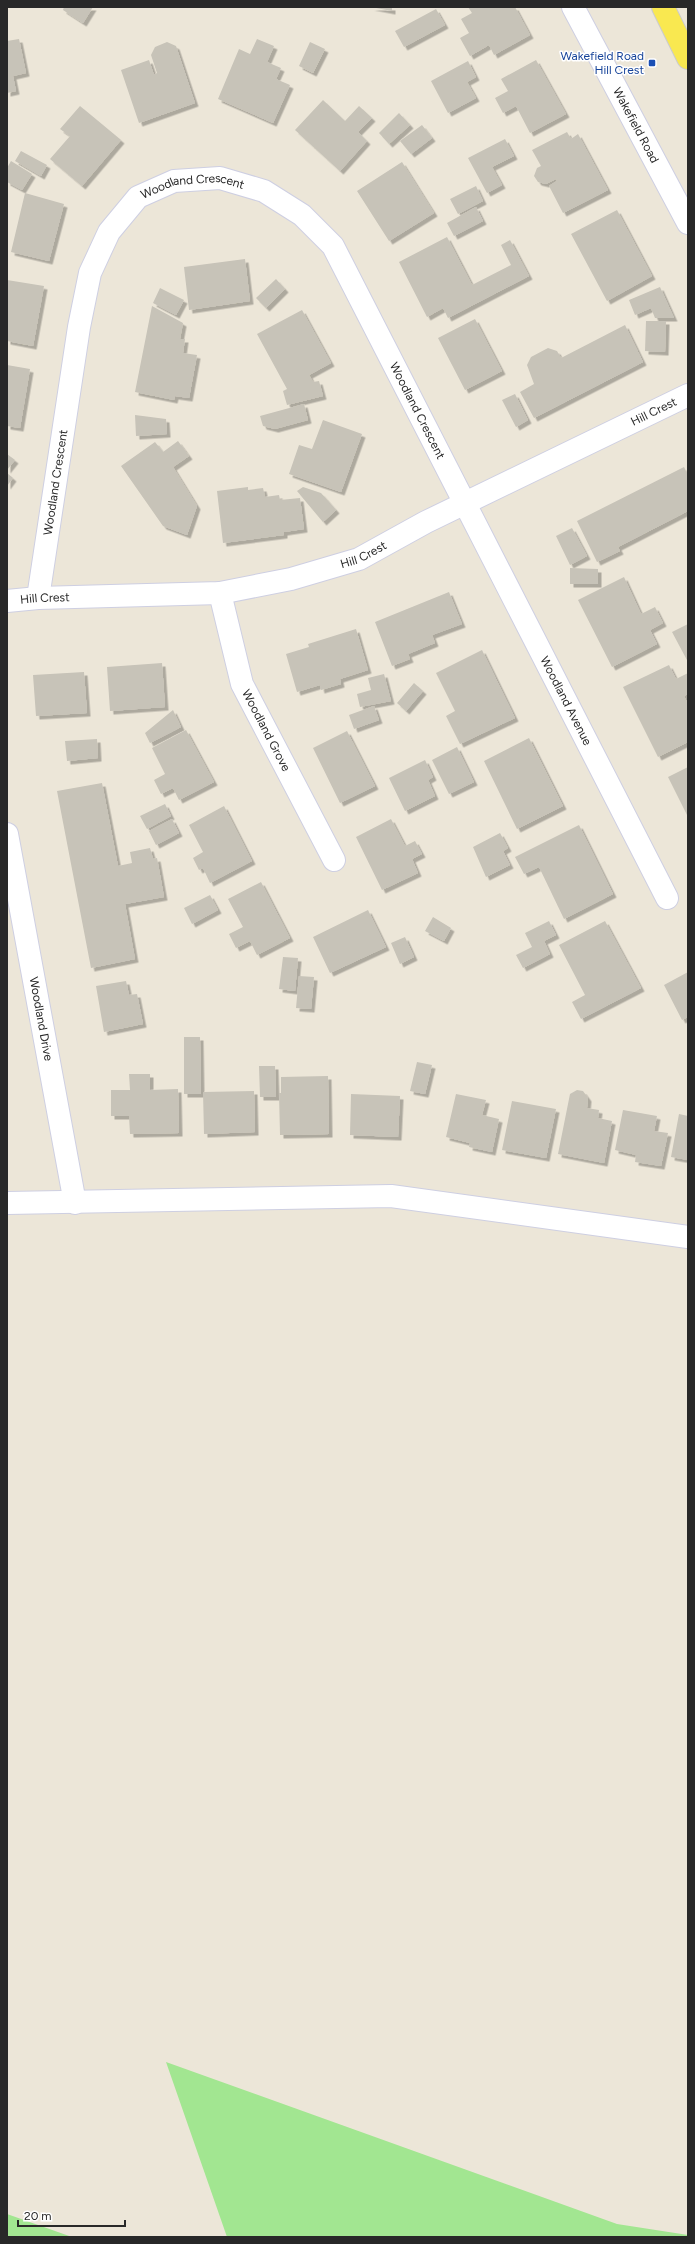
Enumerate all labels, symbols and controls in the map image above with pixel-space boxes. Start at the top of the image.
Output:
place label: Wakefield Road Hill Crest [561,49,644,77]
marker: Wakefield Road Hill Crest [647,58,657,68]
street label: Wakefield Road [610,85,662,165]
street label: Woodland Crescent [139,171,246,202]
street label: Woodland Crescent [387,360,448,462]
street label: Hill Crest [628,394,679,429]
street label: Woodland Crescent [41,428,70,536]
street label: Hill Crest [339,538,389,571]
street label: Hill Crest [20,590,70,607]
street label: Woodland Avenue [537,654,595,748]
street label: Woodland Grove [239,687,294,774]
street label: Woodland Drive [26,976,56,1063]
scale bar [18,2202,125,2228]
text: 20 m [24,2209,52,2223]

